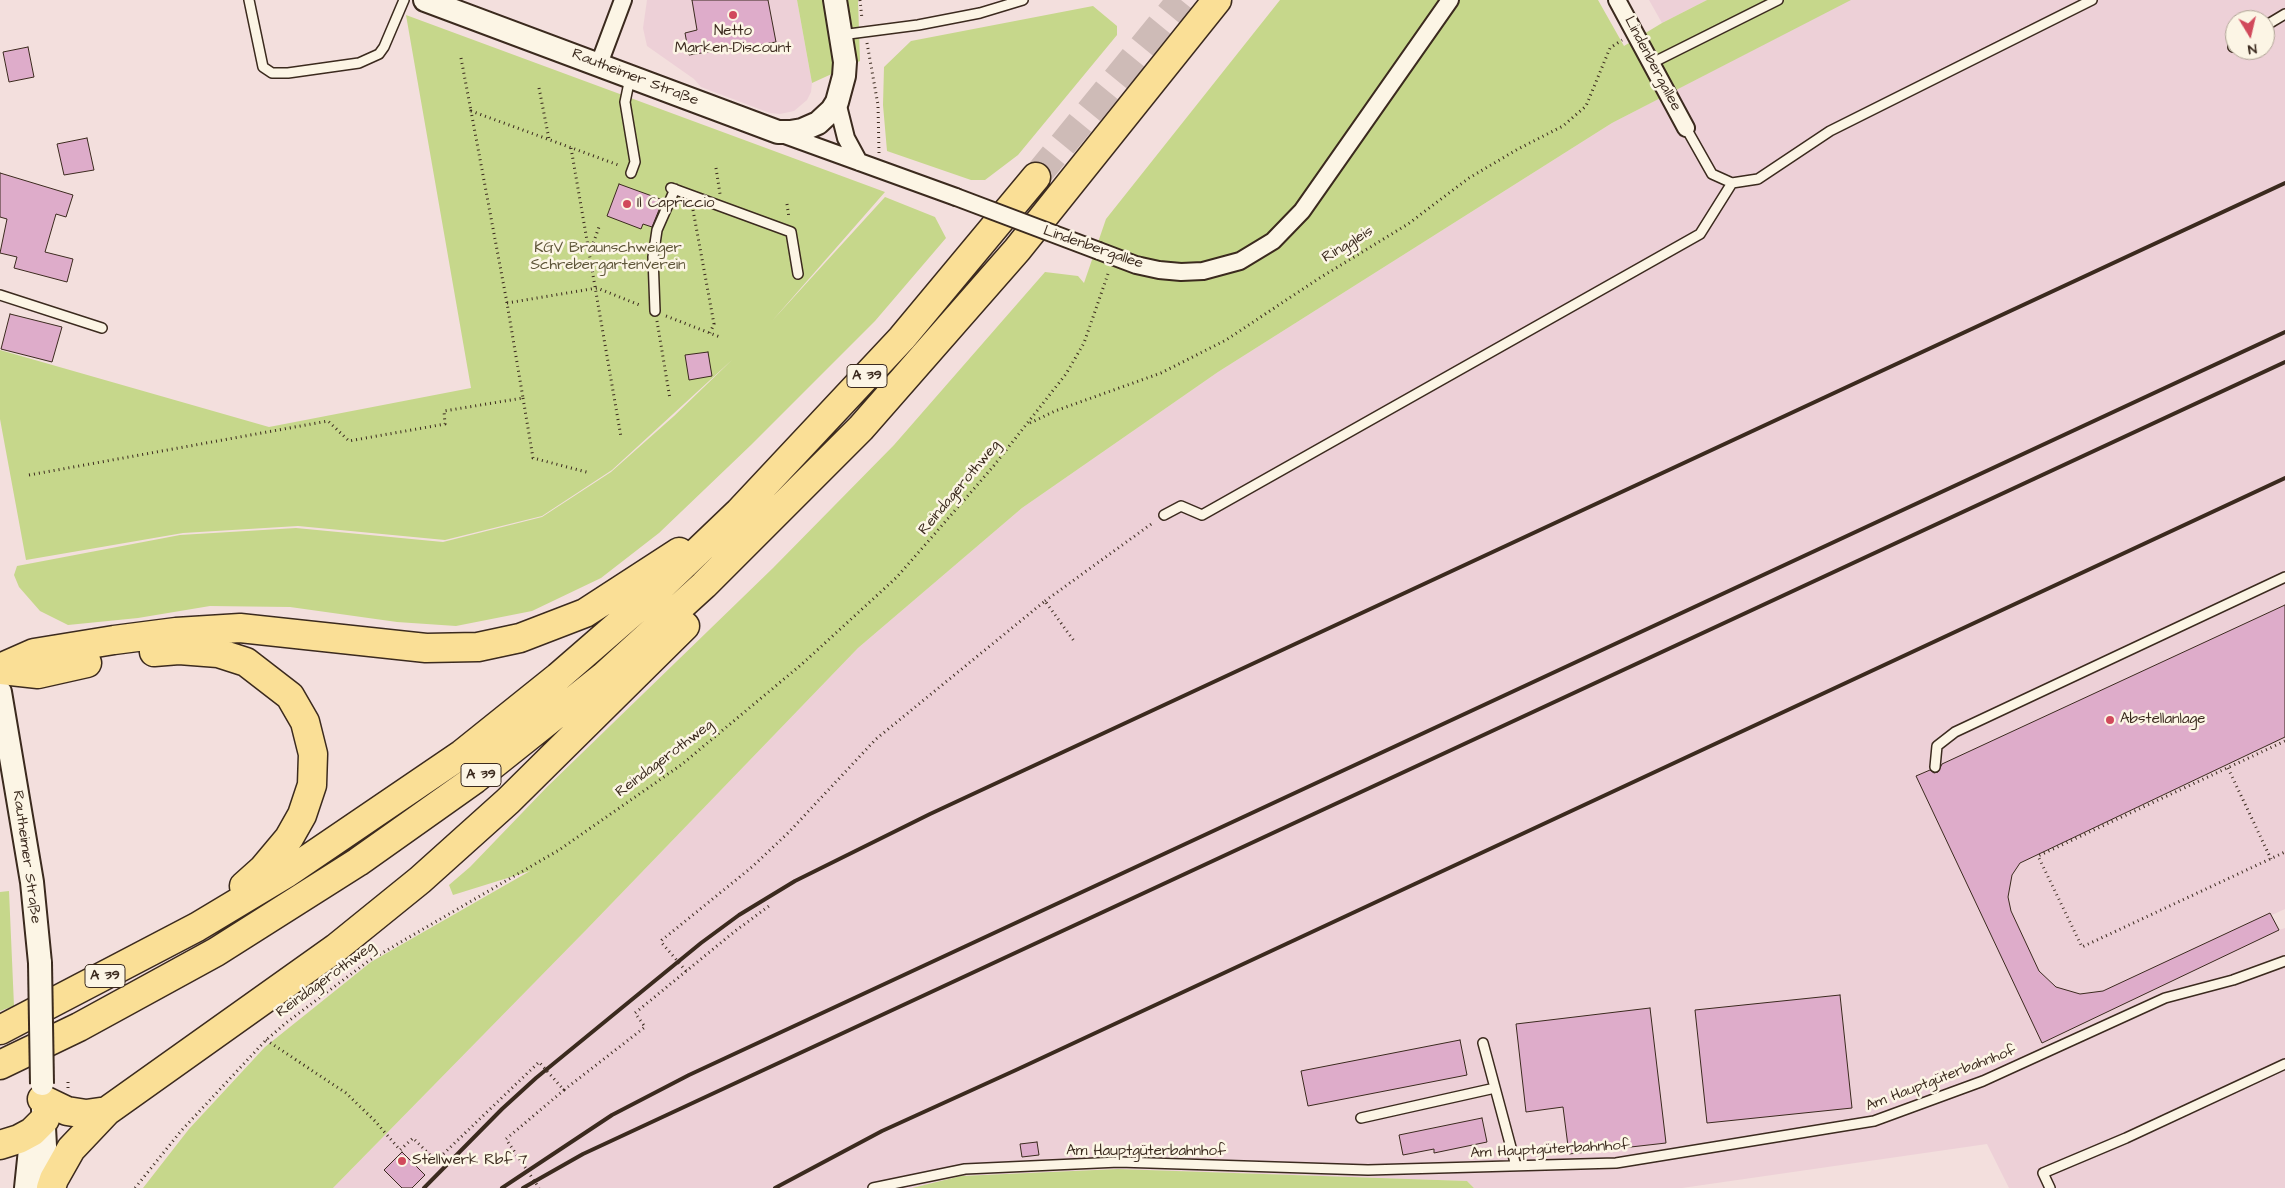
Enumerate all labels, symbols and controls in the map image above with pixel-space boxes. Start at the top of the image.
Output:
marker: Netto Marken-Discount [727,9,739,21]
north arrow [2225,10,2275,60]
street label: Lindenbergallee [1620,14,1684,114]
place label: Netto Marken-Discount [675,23,791,58]
text: N [2246,38,2258,59]
street label: Rautheimer Straße [569,46,701,110]
place label: Il Capriccio [637,195,714,213]
marker: Il Capriccio [621,198,633,210]
street label: Lindenbergallee [1041,222,1145,274]
street label: Ringgleis [1319,223,1377,267]
park label: KGV Braunschweiger Schrebergartenverein [530,240,686,275]
road number: A 39 [847,364,887,388]
street label: Reindagerothweg [915,437,1005,539]
place label: Abstellanlage [2120,711,2205,729]
marker: Abstellanlage [2104,714,2116,726]
street label: Reindagerothweg [612,716,718,802]
road number: A 39 [461,764,501,786]
street label: Rautheimer Straße [8,789,44,925]
street label: Reindagerothweg [273,938,379,1022]
road number: A 39 [85,964,125,988]
street label: Am Hauptgüterbahnhof [1863,1042,2019,1116]
street label: Am Hauptgüterbahnhof [1470,1137,1630,1163]
street label: Am Hauptgüterbahnhof [1066,1143,1226,1161]
place label: Stellwerk Rbf 7 [412,1152,528,1170]
marker: Stellwerk Rbf 7 [396,1155,408,1167]

